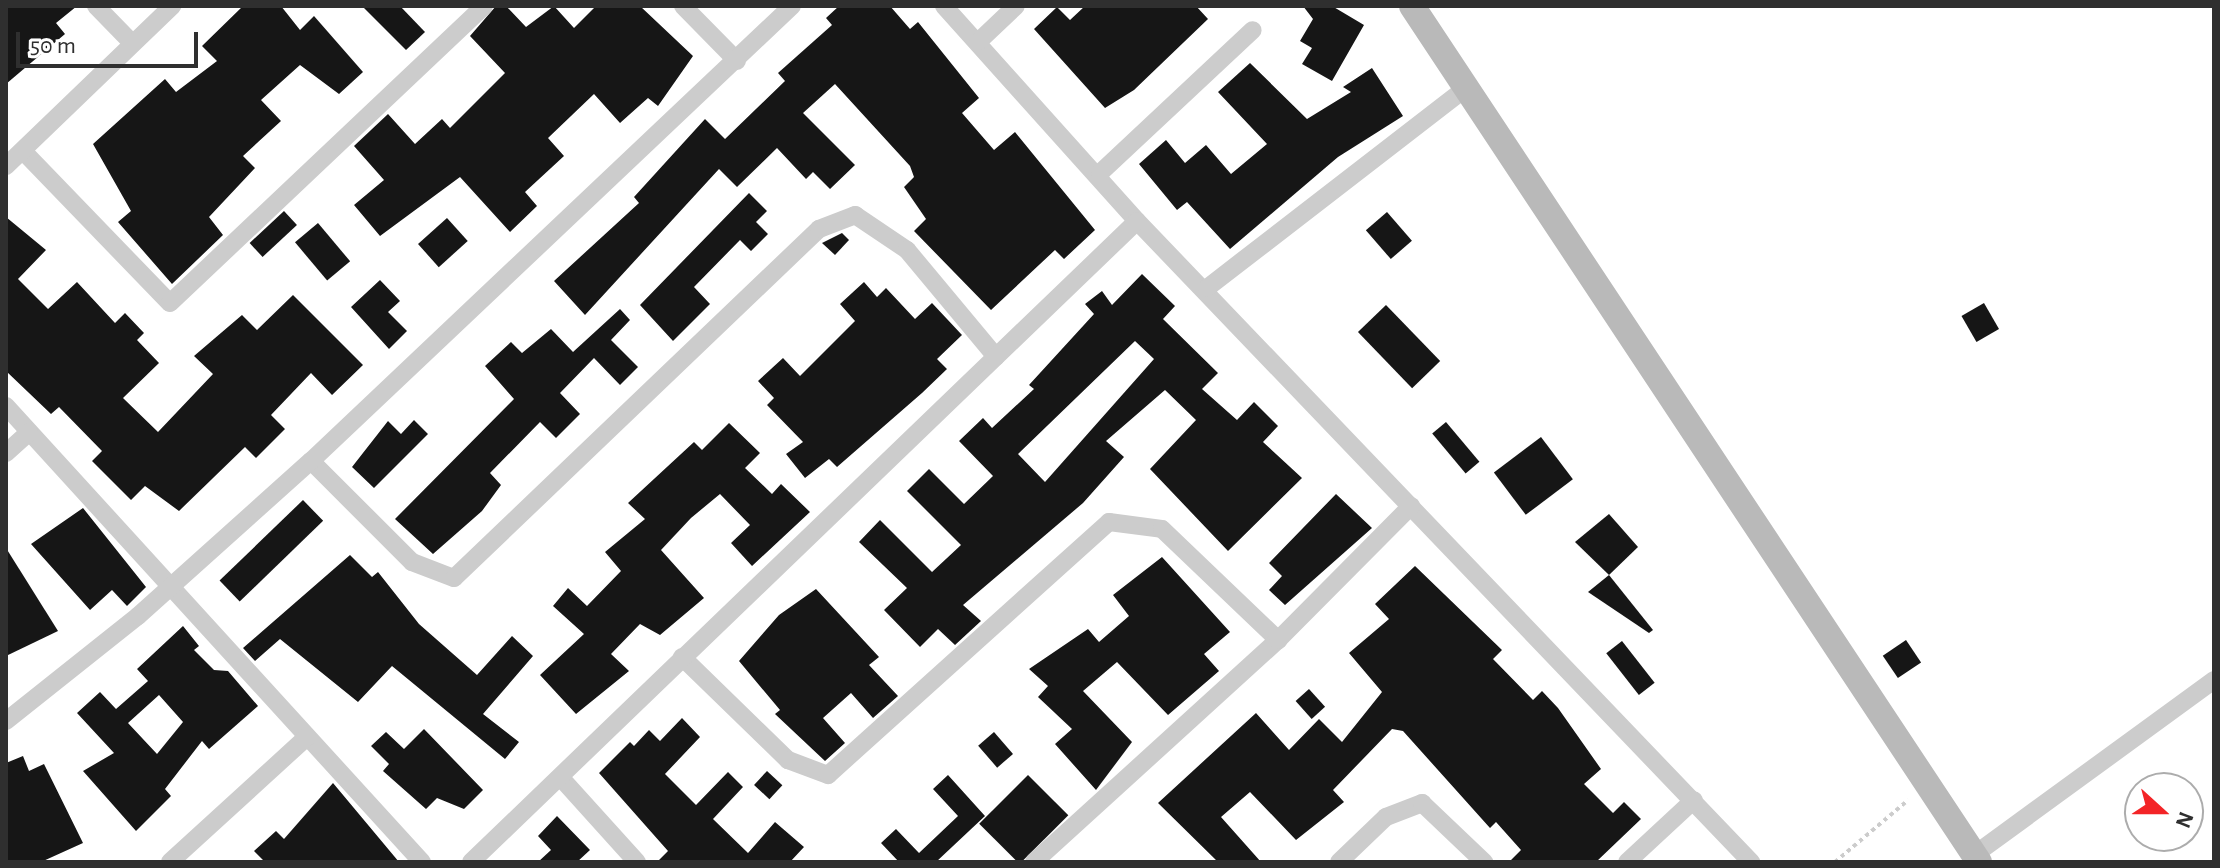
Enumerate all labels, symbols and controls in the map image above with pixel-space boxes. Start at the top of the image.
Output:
scale bar [20,16,202,66]
text: 50 m [30,34,76,58]
north arrow [2124,772,2204,852]
text: N [2172,809,2198,831]

